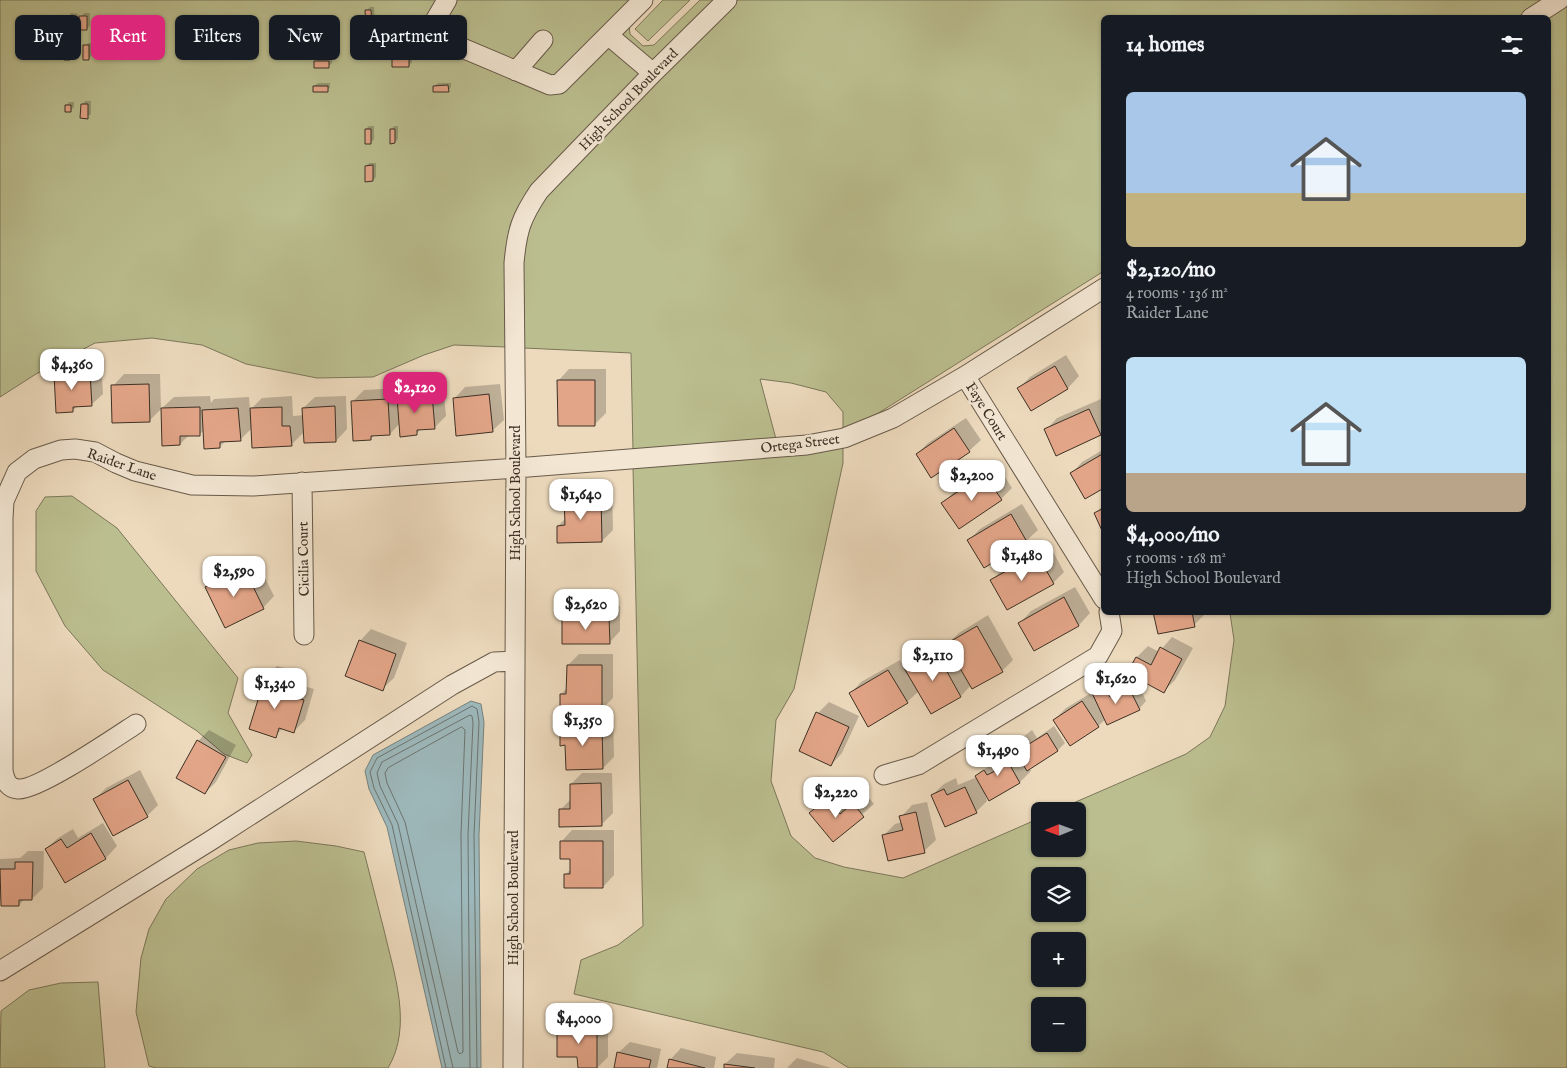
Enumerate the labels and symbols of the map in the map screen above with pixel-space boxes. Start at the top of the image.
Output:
street label: High School Boulevard [575,44,683,155]
pin: $4,360 [31,348,113,391]
pin: $2,120 [374,372,456,414]
street label: Faye Court [961,379,1011,444]
street label: High School Boulevard [507,425,525,561]
street label: Ortega Street [760,430,841,458]
street label: Raider Lane [85,445,159,485]
pin: $2,200 [931,460,1013,502]
pin: $1,640 [540,478,622,521]
street label: Cicilia Court [294,521,314,597]
pin: $1,480 [981,540,1063,582]
pin: $2,590 [193,556,275,598]
pin: $2,620 [545,588,627,631]
pin: $2,110 [892,640,974,682]
pin: $1,620 [1075,662,1157,705]
pin: $1,340 [234,668,316,710]
pin: $1,350 [542,704,624,747]
pin: $1,490 [957,734,1039,777]
pin: $2,220 [795,776,877,819]
north arrow [1031,802,1086,858]
street label: High School Boulevard [505,830,523,966]
pin: $4,000 [538,1002,620,1045]

